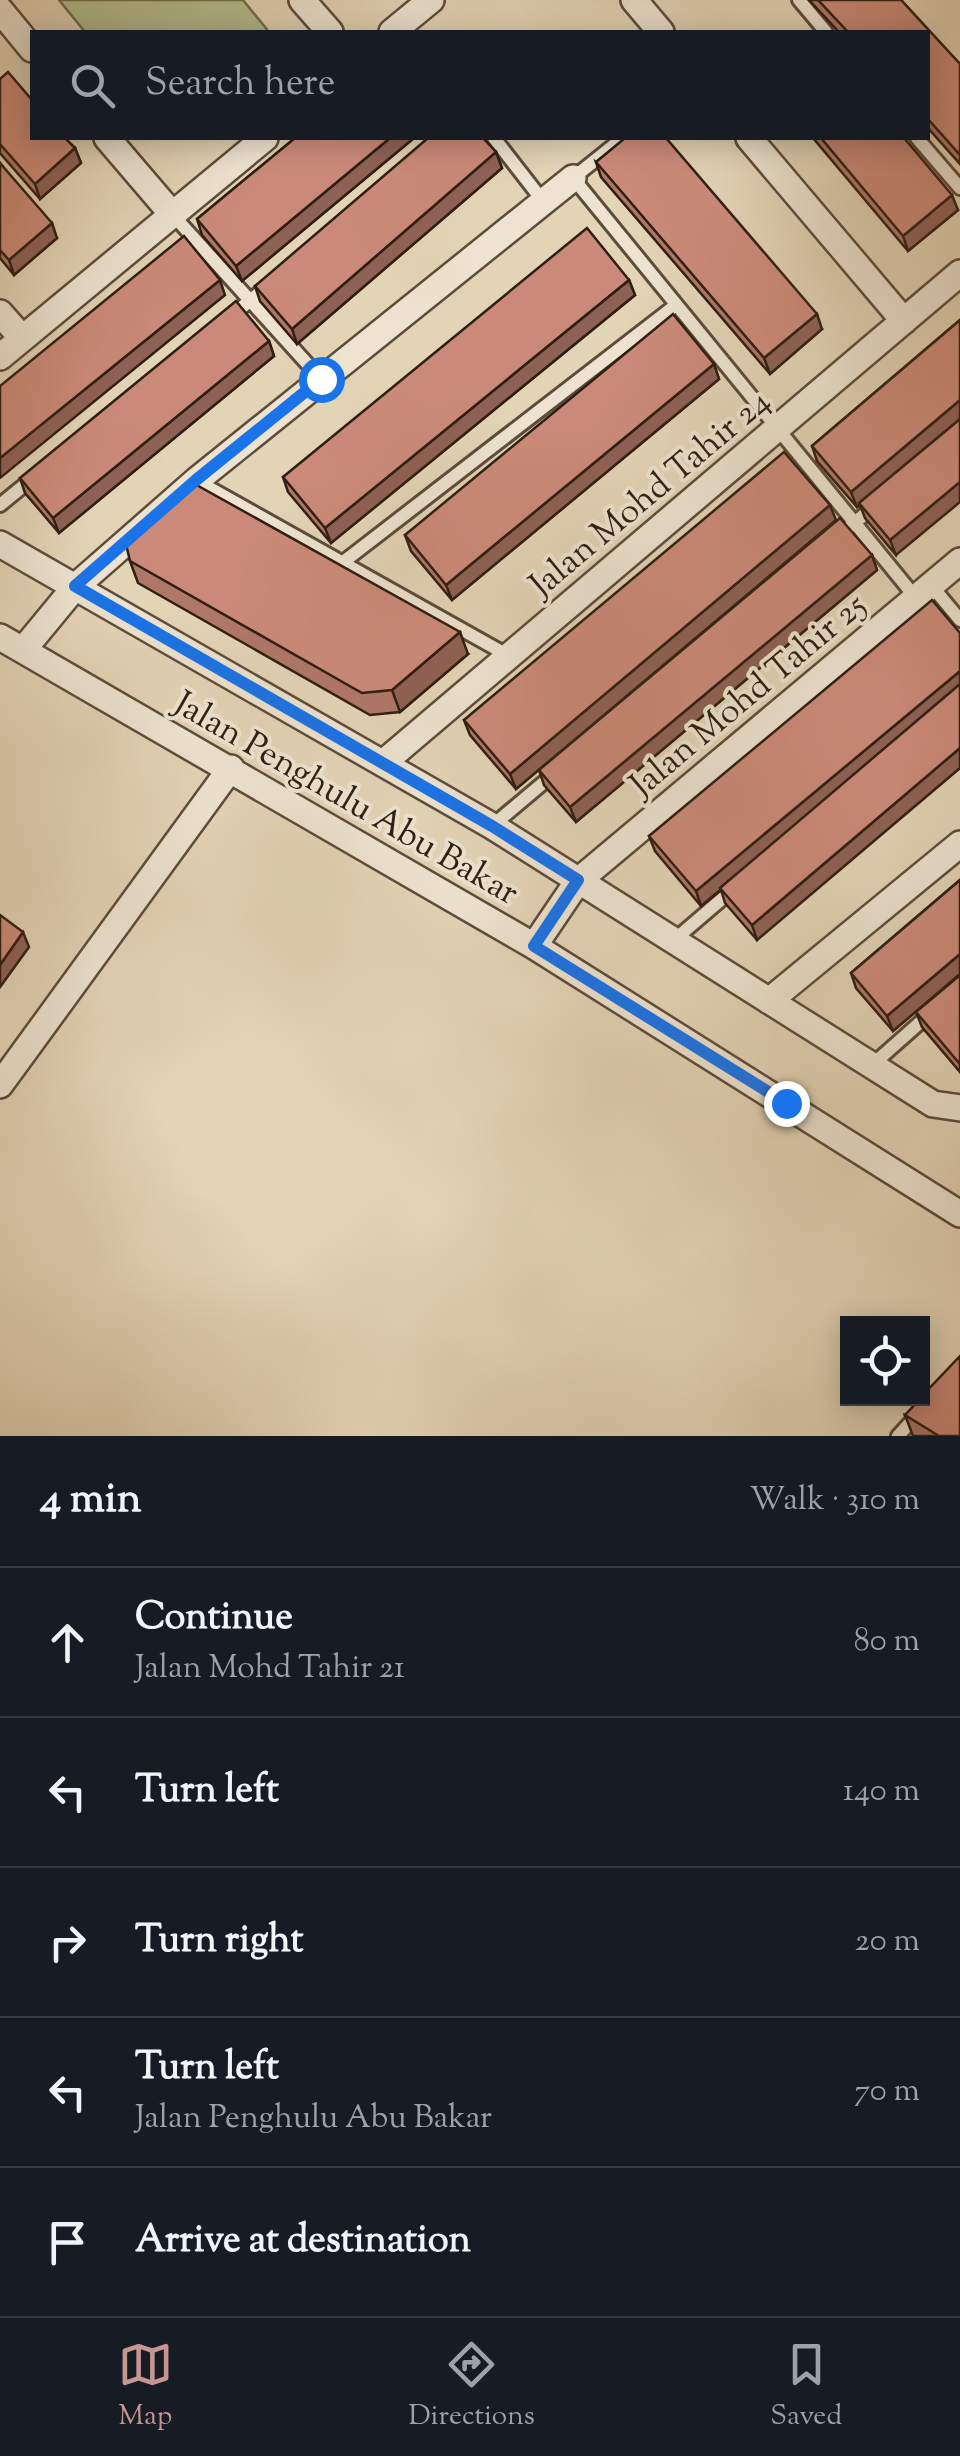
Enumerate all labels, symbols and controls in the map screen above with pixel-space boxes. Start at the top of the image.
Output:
search box [30,30,930,140]
icon: search [65,58,120,113]
text: Search here [145,58,336,112]
route start [299,357,345,403]
street label: Jalan Mohd Tahir 24 [518,378,783,612]
street label: Jalan Mohd Tahir 25 [618,582,879,812]
street label: Jalan Penghulu Abu Bakar [162,679,527,920]
route end [764,1081,810,1127]
map controls [840,1316,930,1406]
button: locate [840,1316,930,1406]
text: 4 min [40,1471,142,1531]
text: Walk · 310 m [750,1478,920,1524]
text: Continue [135,1592,293,1646]
icon: ahead [40,1615,95,1670]
text: 80 m [854,1619,920,1665]
text: Jalan Mohd Tahir 21 [135,1646,405,1692]
icon: left [40,1765,95,1820]
text: Turn left [135,1765,279,1819]
text: 140 m [843,1769,920,1815]
icon: right [40,1915,95,1970]
text: Turn right [135,1915,303,1969]
text: 20 m [855,1919,920,1965]
text: Turn left [135,2042,279,2096]
icon: left [40,2065,95,2120]
text: 70 m [854,2069,920,2115]
text: Jalan Penghulu Abu Bakar [135,2096,492,2142]
icon: arrive [40,2215,95,2270]
text: Arrive at destination [135,2215,471,2269]
tab: Map [118,2337,173,2437]
tab: Directions [408,2337,535,2437]
tab: Saved [770,2337,842,2437]

